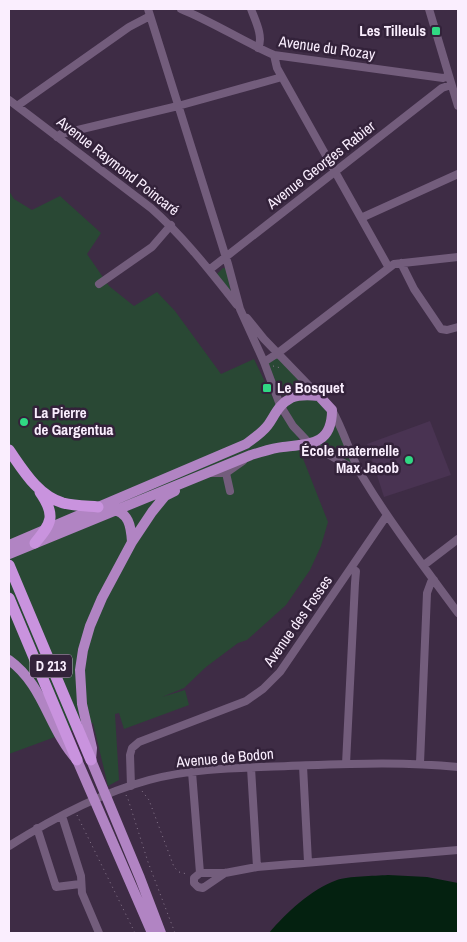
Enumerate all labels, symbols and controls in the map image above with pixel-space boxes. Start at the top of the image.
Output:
place label: Les Tilleuls [359,20,426,41]
marker: Les Tilleuls [430,25,442,37]
street label: Avenue du Rozay [277,30,377,65]
street label: Avenue Raymond Poincaré [52,110,184,220]
street label: Avenue Georges Rabier [261,116,379,214]
place label: Le Bosquet [277,377,344,398]
marker: Le Bosquet [261,382,273,394]
place label: La Pierre de Gargentua [34,402,113,440]
marker: La Pierre de Gargentua [18,416,30,428]
place label: École maternelle Max Jacob [301,440,399,478]
marker: École maternelle Max Jacob [403,454,415,466]
street label: Avenue des Fosses [258,571,337,671]
road number: D 213 [30,654,72,678]
street label: Avenue de Bodon [174,743,274,772]

